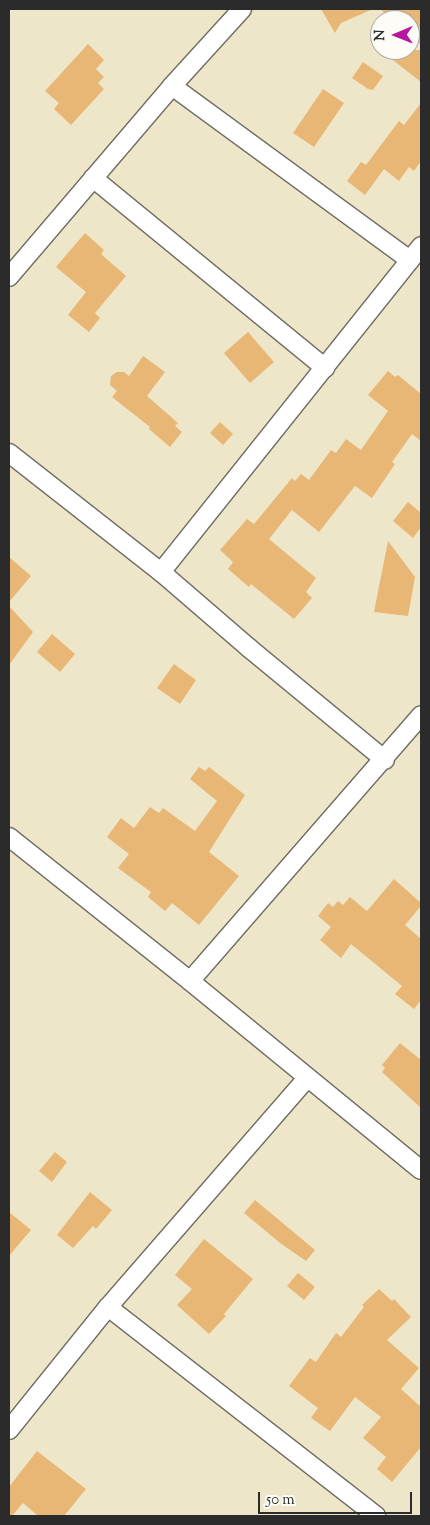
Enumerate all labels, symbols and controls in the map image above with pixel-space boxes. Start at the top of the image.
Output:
north arrow [370,10,420,60]
text: N [371,29,391,41]
scale bar [260,1482,414,1514]
text: 50 m [266,1490,295,1511]

